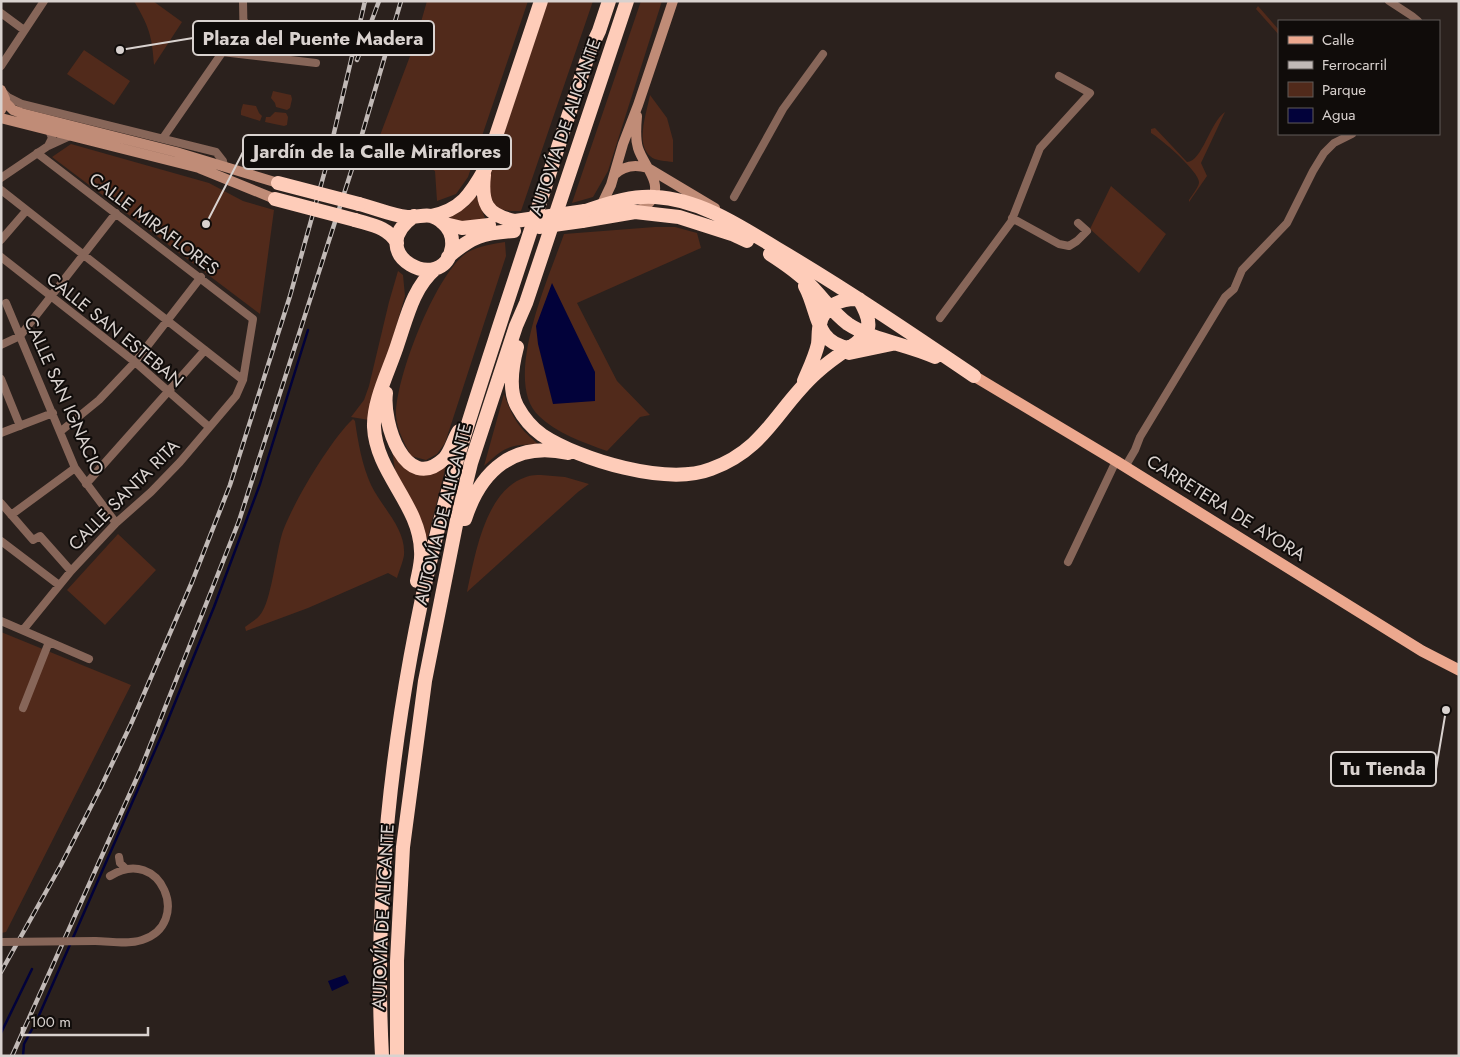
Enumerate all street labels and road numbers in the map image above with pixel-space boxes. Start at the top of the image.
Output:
street label: AUTOVÍA DE ALICANTE [522,35,608,219]
street label: CALLE MIRAFLORES [83,166,225,282]
street label: CALLE SAN ESTEBAN [41,266,189,394]
street label: CALLE SAN IGNACIO [17,313,111,479]
street label: AUTOVÍA DE ALICANTE [408,421,478,607]
street label: CALLE SANTA RITA [63,433,186,556]
street label: CARRETERA DE AYORA [1141,448,1311,568]
street label: AUTOVÍA DE ALICANTE [365,823,401,1011]

